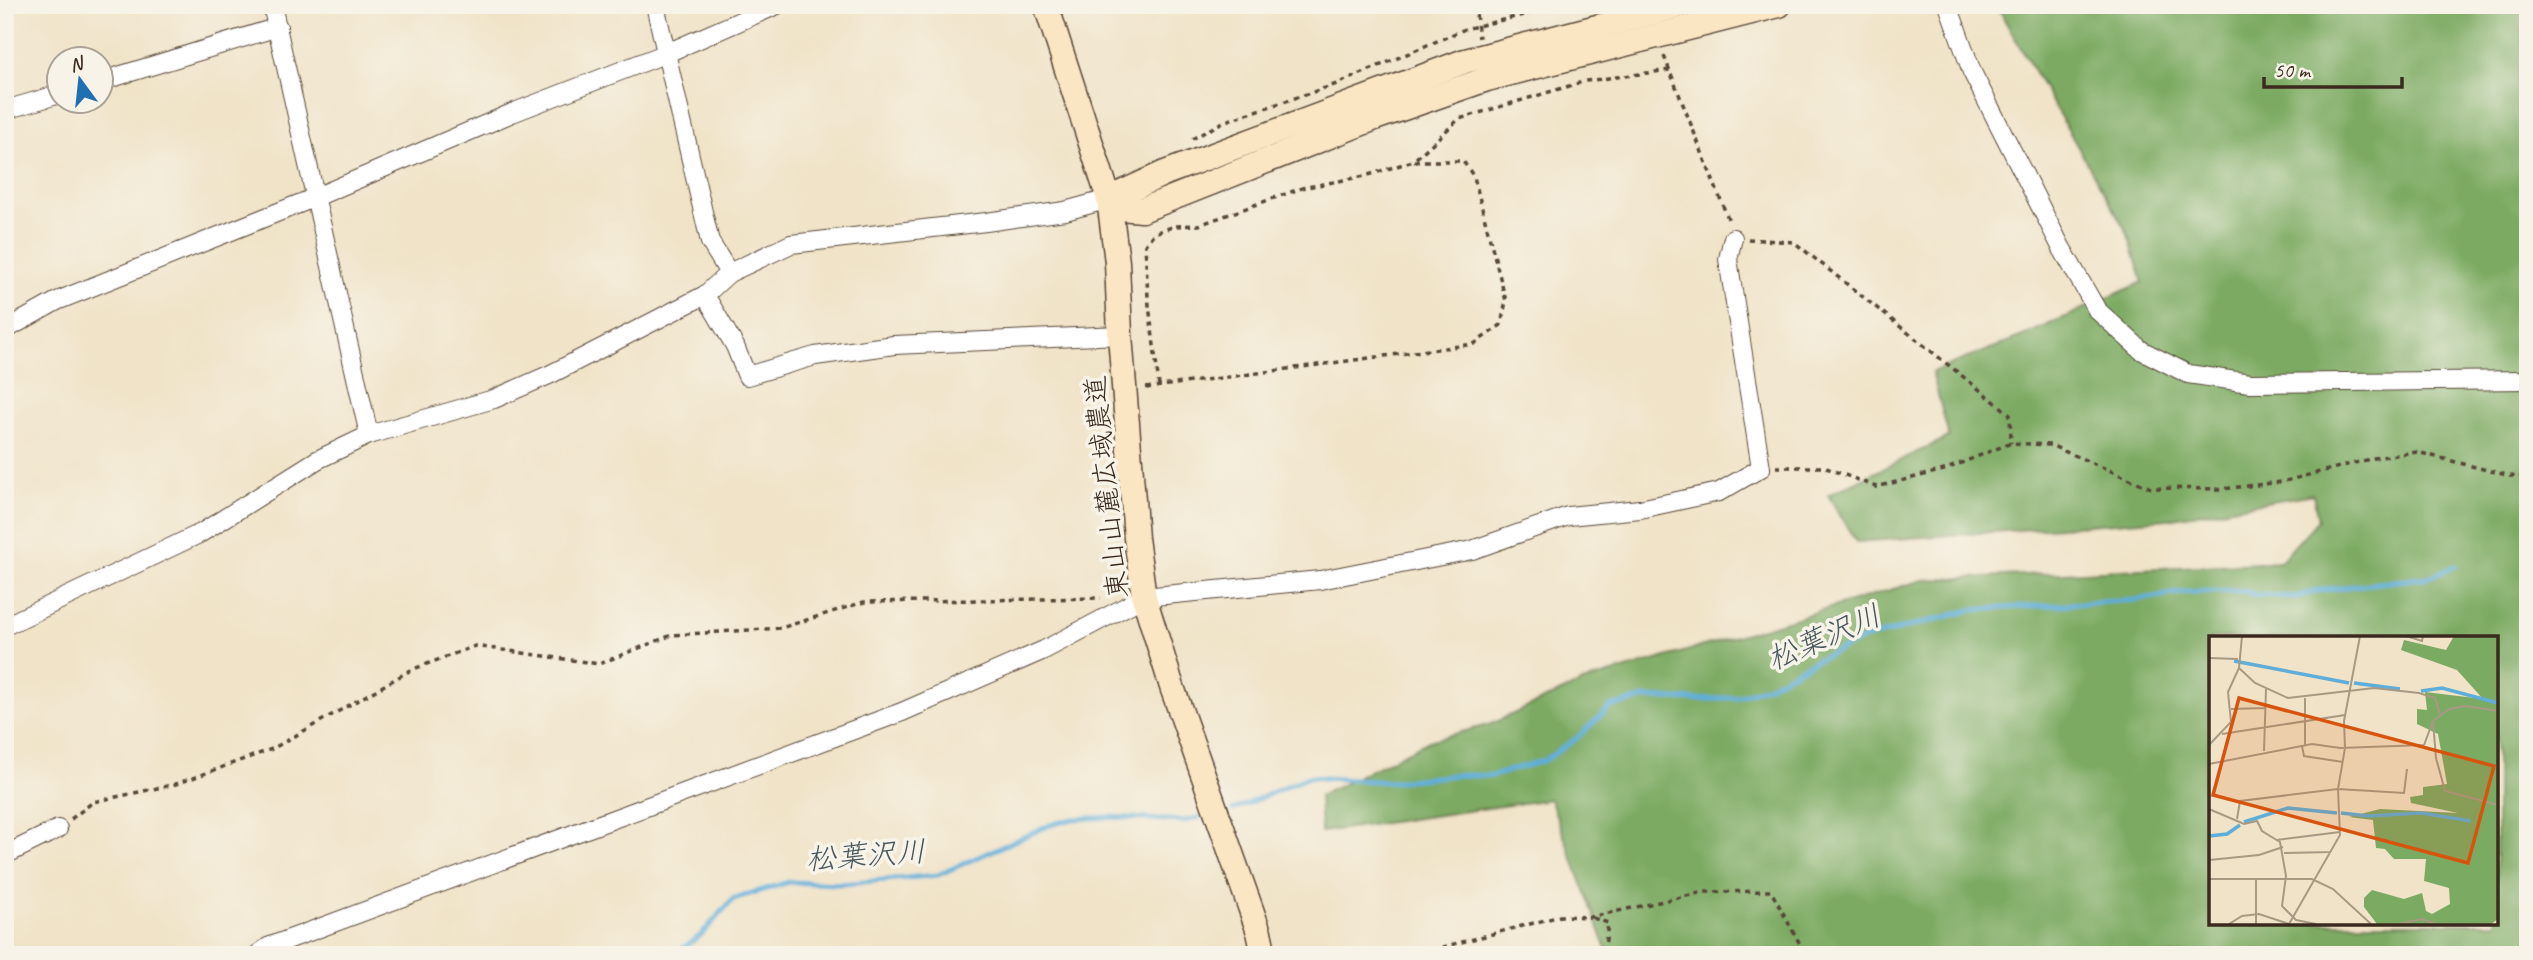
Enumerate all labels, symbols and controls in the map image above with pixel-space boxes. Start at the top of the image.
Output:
north arrow [46,46,116,116]
scale bar [2264,46,2402,90]
text: N [67,51,88,78]
text: 50 m [2274,57,2312,83]
street label: 東山山麓広域農道 [1077,374,1135,600]
water label: 松葉沢川 [1761,596,1887,678]
inset map [2209,636,2498,925]
water label: 松葉沢川 [805,832,927,878]

